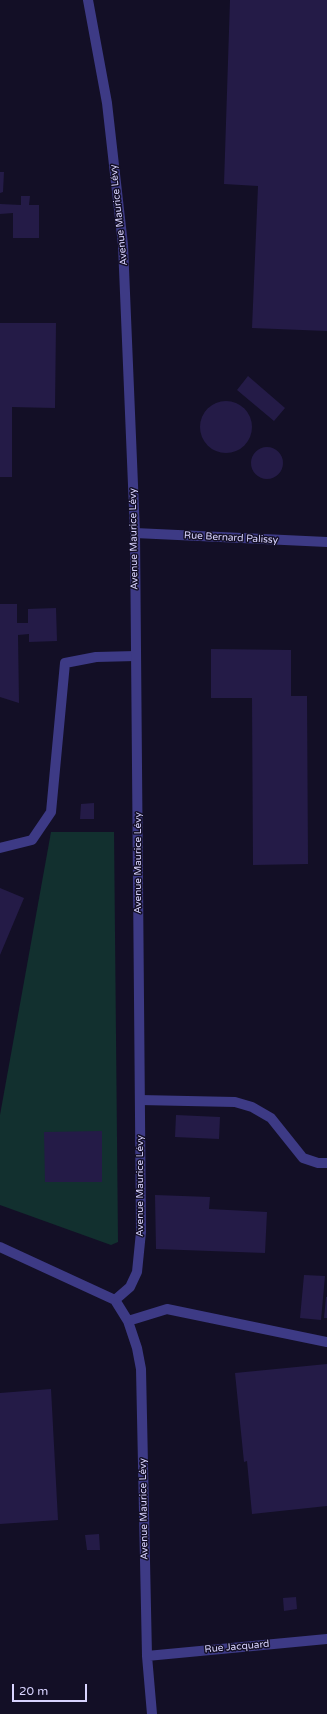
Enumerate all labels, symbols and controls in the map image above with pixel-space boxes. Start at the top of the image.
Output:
street label: Avenue Maurice Lévy [108,164,130,266]
street label: Avenue Maurice Lévy [127,488,141,590]
street label: Rue Bernard Palissy [184,530,278,546]
street label: Avenue Maurice Lévy [132,812,144,914]
street label: Avenue Maurice Lévy [134,1135,146,1237]
street label: Avenue Maurice Lévy [137,1458,151,1560]
street label: Rue Jacquard [204,1638,270,1656]
scale bar [14,1676,89,1702]
text: 20 m [19,1684,48,1698]

